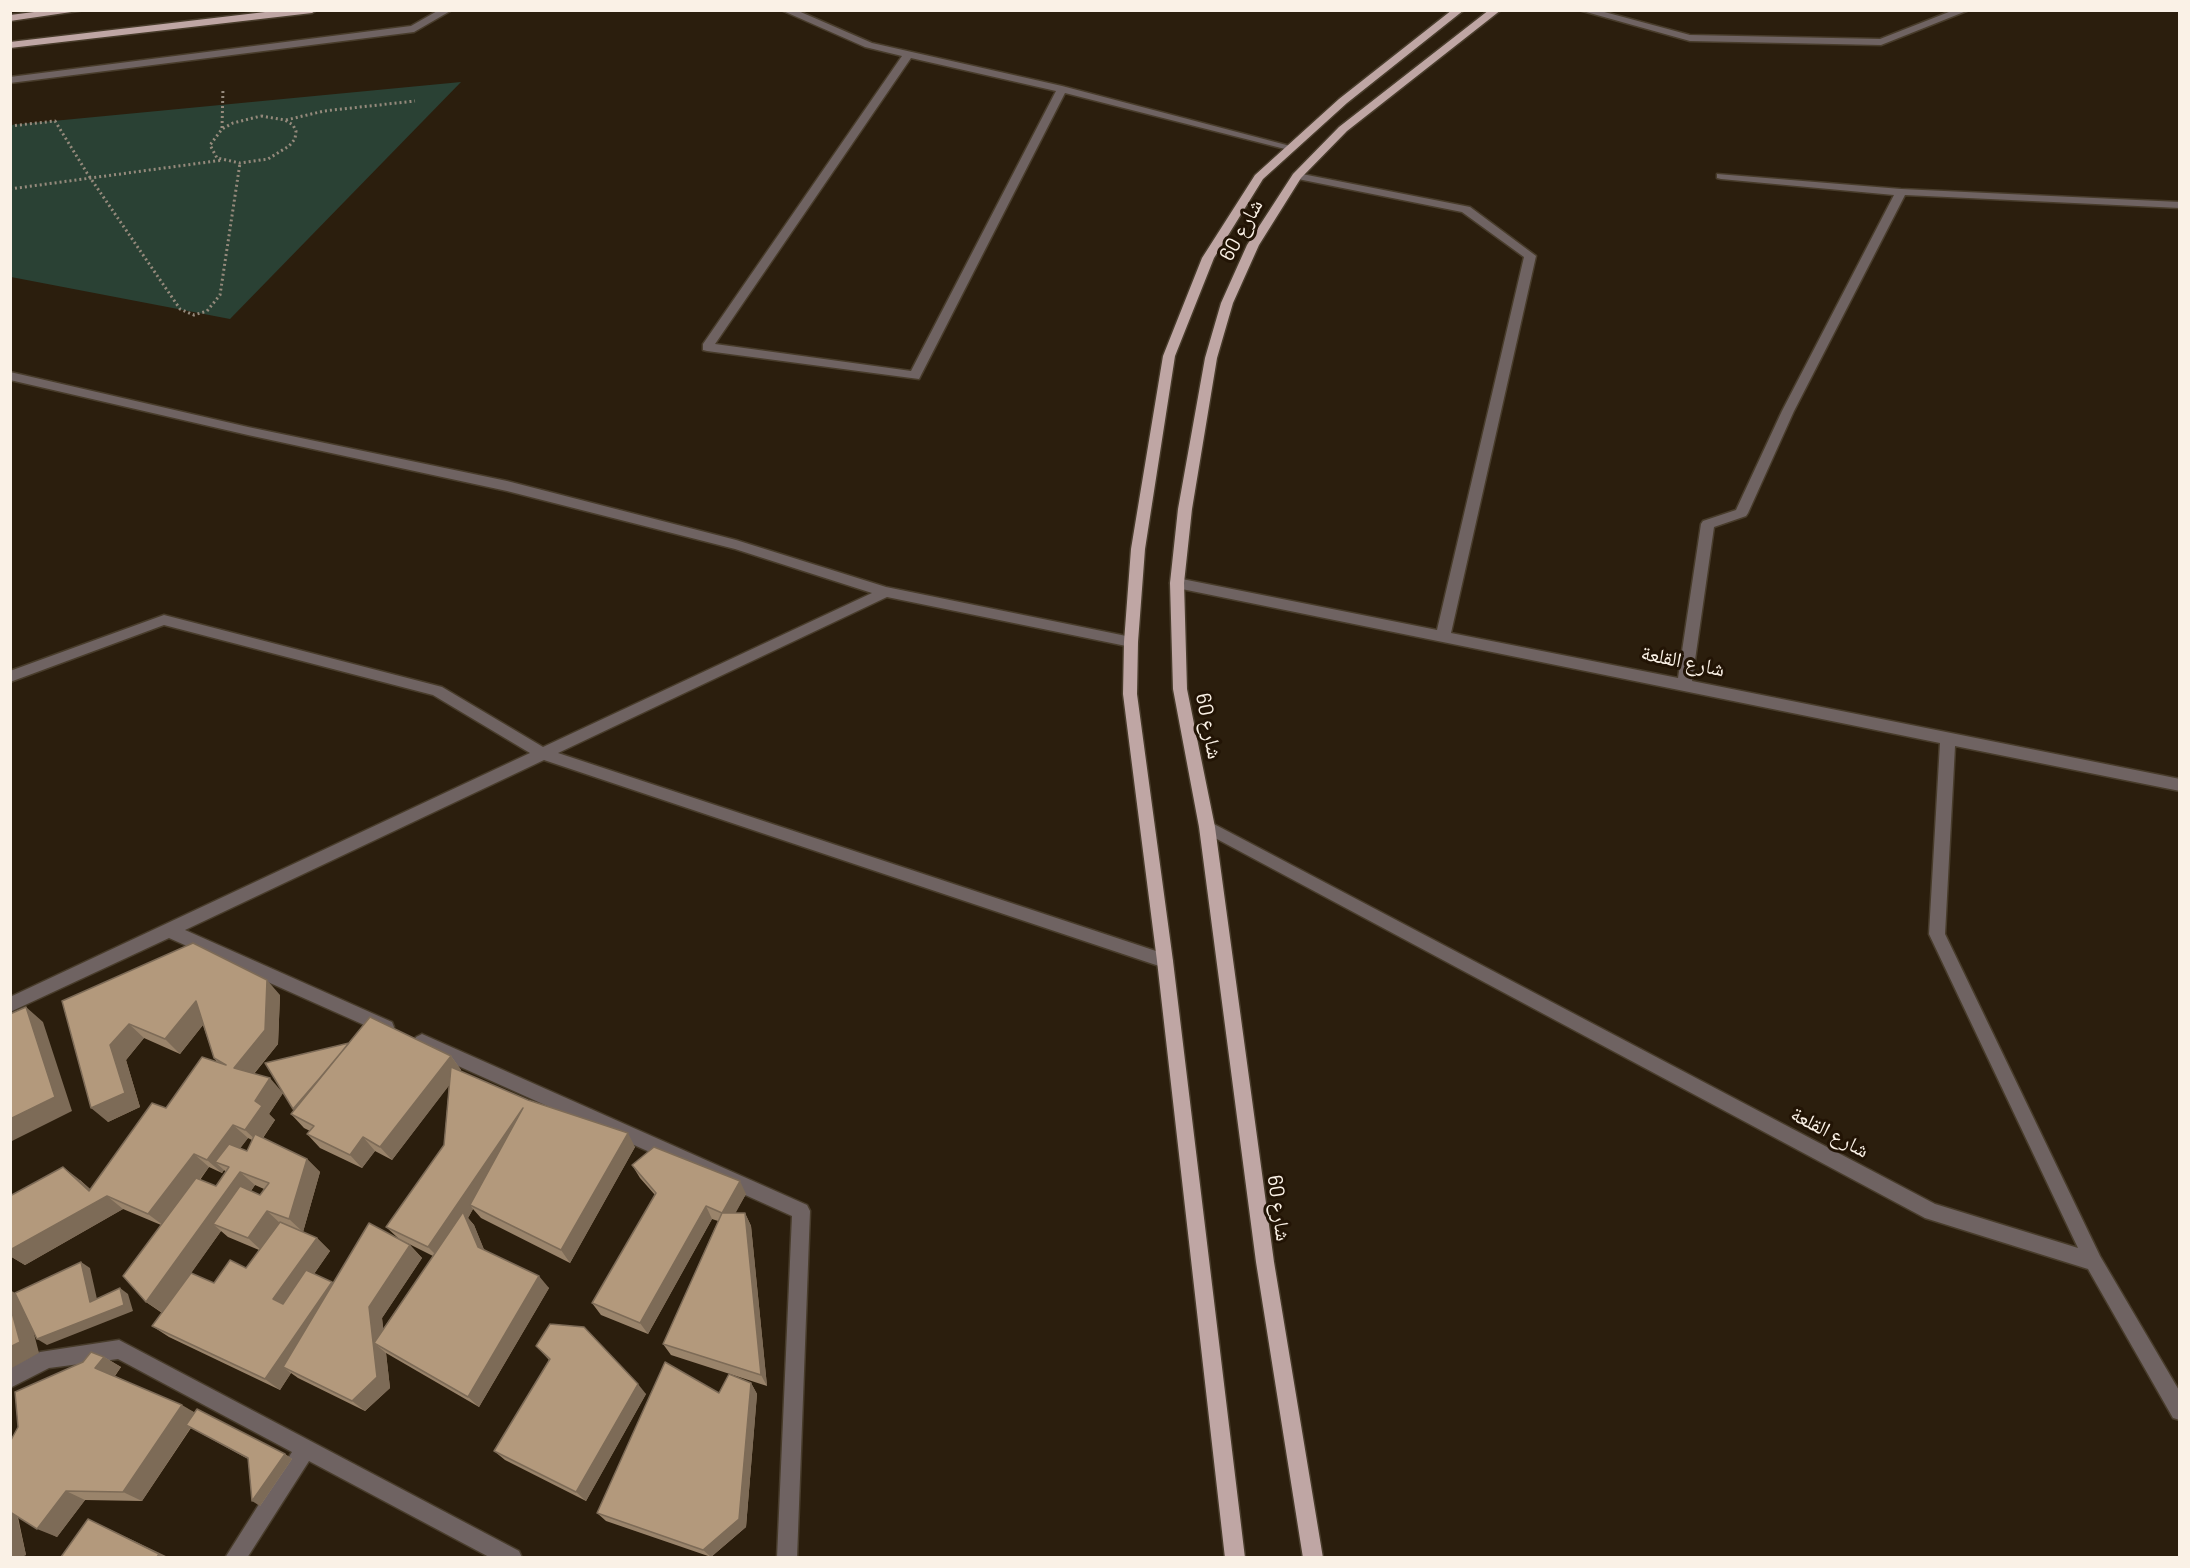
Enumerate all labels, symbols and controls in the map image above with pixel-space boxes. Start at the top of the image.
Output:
street label: شارع 60 [1214,195,1268,265]
street label: شارع القلعة [1639,640,1727,682]
street label: شارع 60 [1190,691,1228,761]
street label: شارع القلعة [1787,1101,1873,1163]
street label: شارع 60 [1262,1173,1296,1243]

